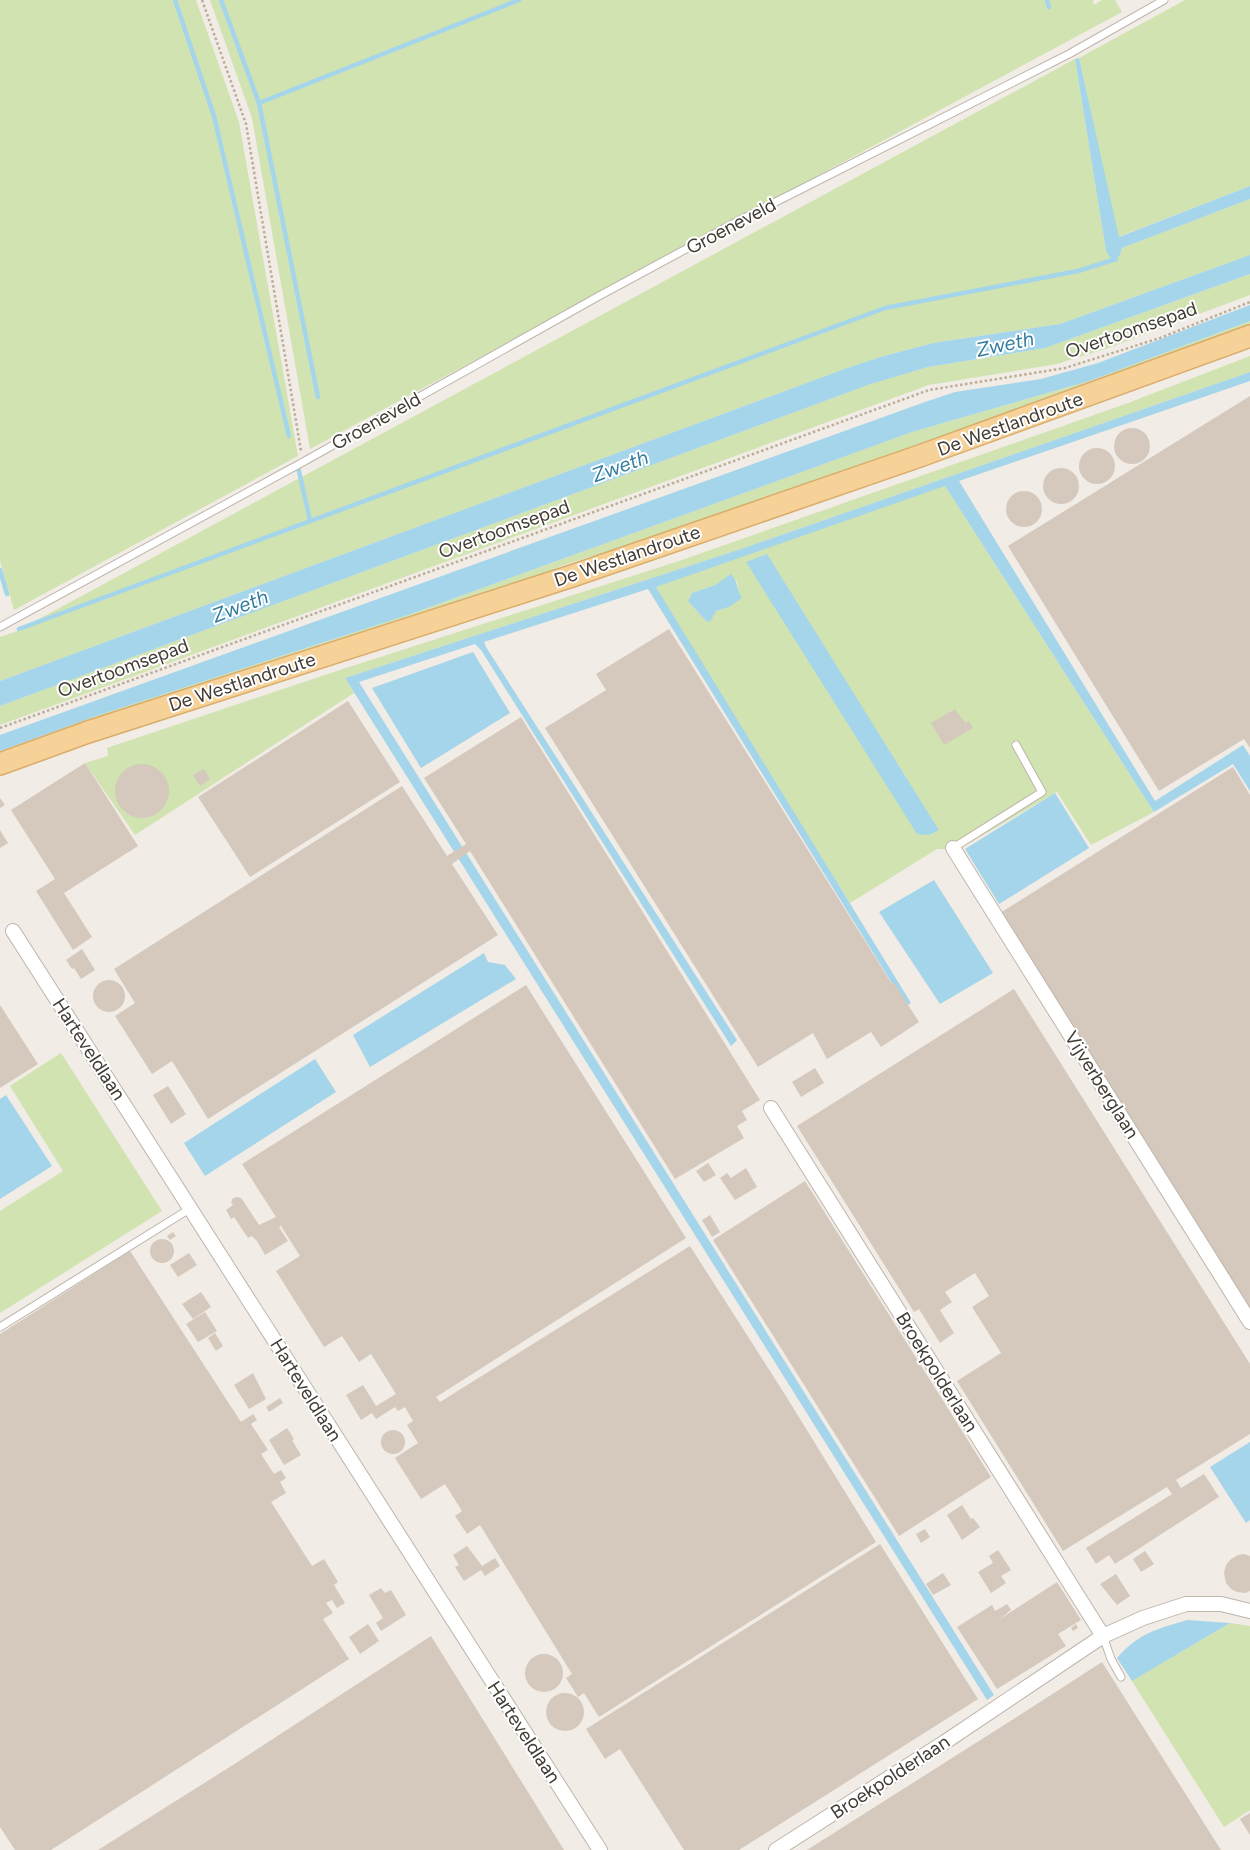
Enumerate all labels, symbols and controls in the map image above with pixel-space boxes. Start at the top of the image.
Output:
street label: Groeneveld [682,193,780,259]
street label: Overtoomsepad [1062,297,1200,363]
water label: Zweth [974,326,1036,362]
street label: Groeneveld [327,387,425,455]
street label: De Westlandroute [934,387,1086,461]
water label: Zweth [589,445,651,487]
street label: Overtoomsepad [435,495,573,563]
street label: De Westlandroute [551,520,703,592]
water label: Zweth [209,584,271,628]
street label: Overtoomsepad [54,634,192,702]
street label: De Westlandroute [166,647,318,717]
street label: Harteveldlaan [47,994,131,1104]
street label: Vijverberglaan [1060,1027,1144,1143]
street label: Broekpolderlaan [891,1308,983,1436]
street label: Harteveldlaan [265,1334,347,1446]
street label: Harteveldlaan [482,1677,566,1787]
street label: Broekpolderlaan [826,1730,954,1824]

